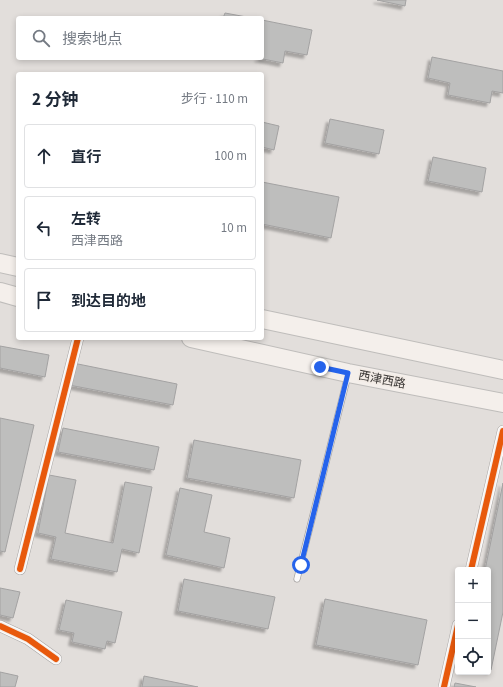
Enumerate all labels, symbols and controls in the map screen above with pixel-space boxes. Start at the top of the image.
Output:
search box [16,16,264,60]
icon: search [30,27,52,49]
text: 搜索地点 [62,29,122,50]
text: 2 分钟 [32,88,78,112]
text: 步行 · 110 m [181,90,248,108]
icon: ahead [33,145,55,167]
text: 直行 [71,147,101,168]
text: 100 m [214,147,247,165]
text: 左转 [71,209,101,230]
icon: left [33,217,55,239]
text: 10 m [221,219,247,237]
text: 西津西路 [71,232,123,250]
icon: arrive [33,289,55,311]
text: 到达目的地 [71,291,146,312]
route end [311,358,329,376]
street label: 西津西路 [357,367,407,393]
route start [292,556,310,574]
map controls [455,567,491,675]
button: + [455,567,491,603]
button: − [455,603,491,639]
button: locate [455,639,491,675]

